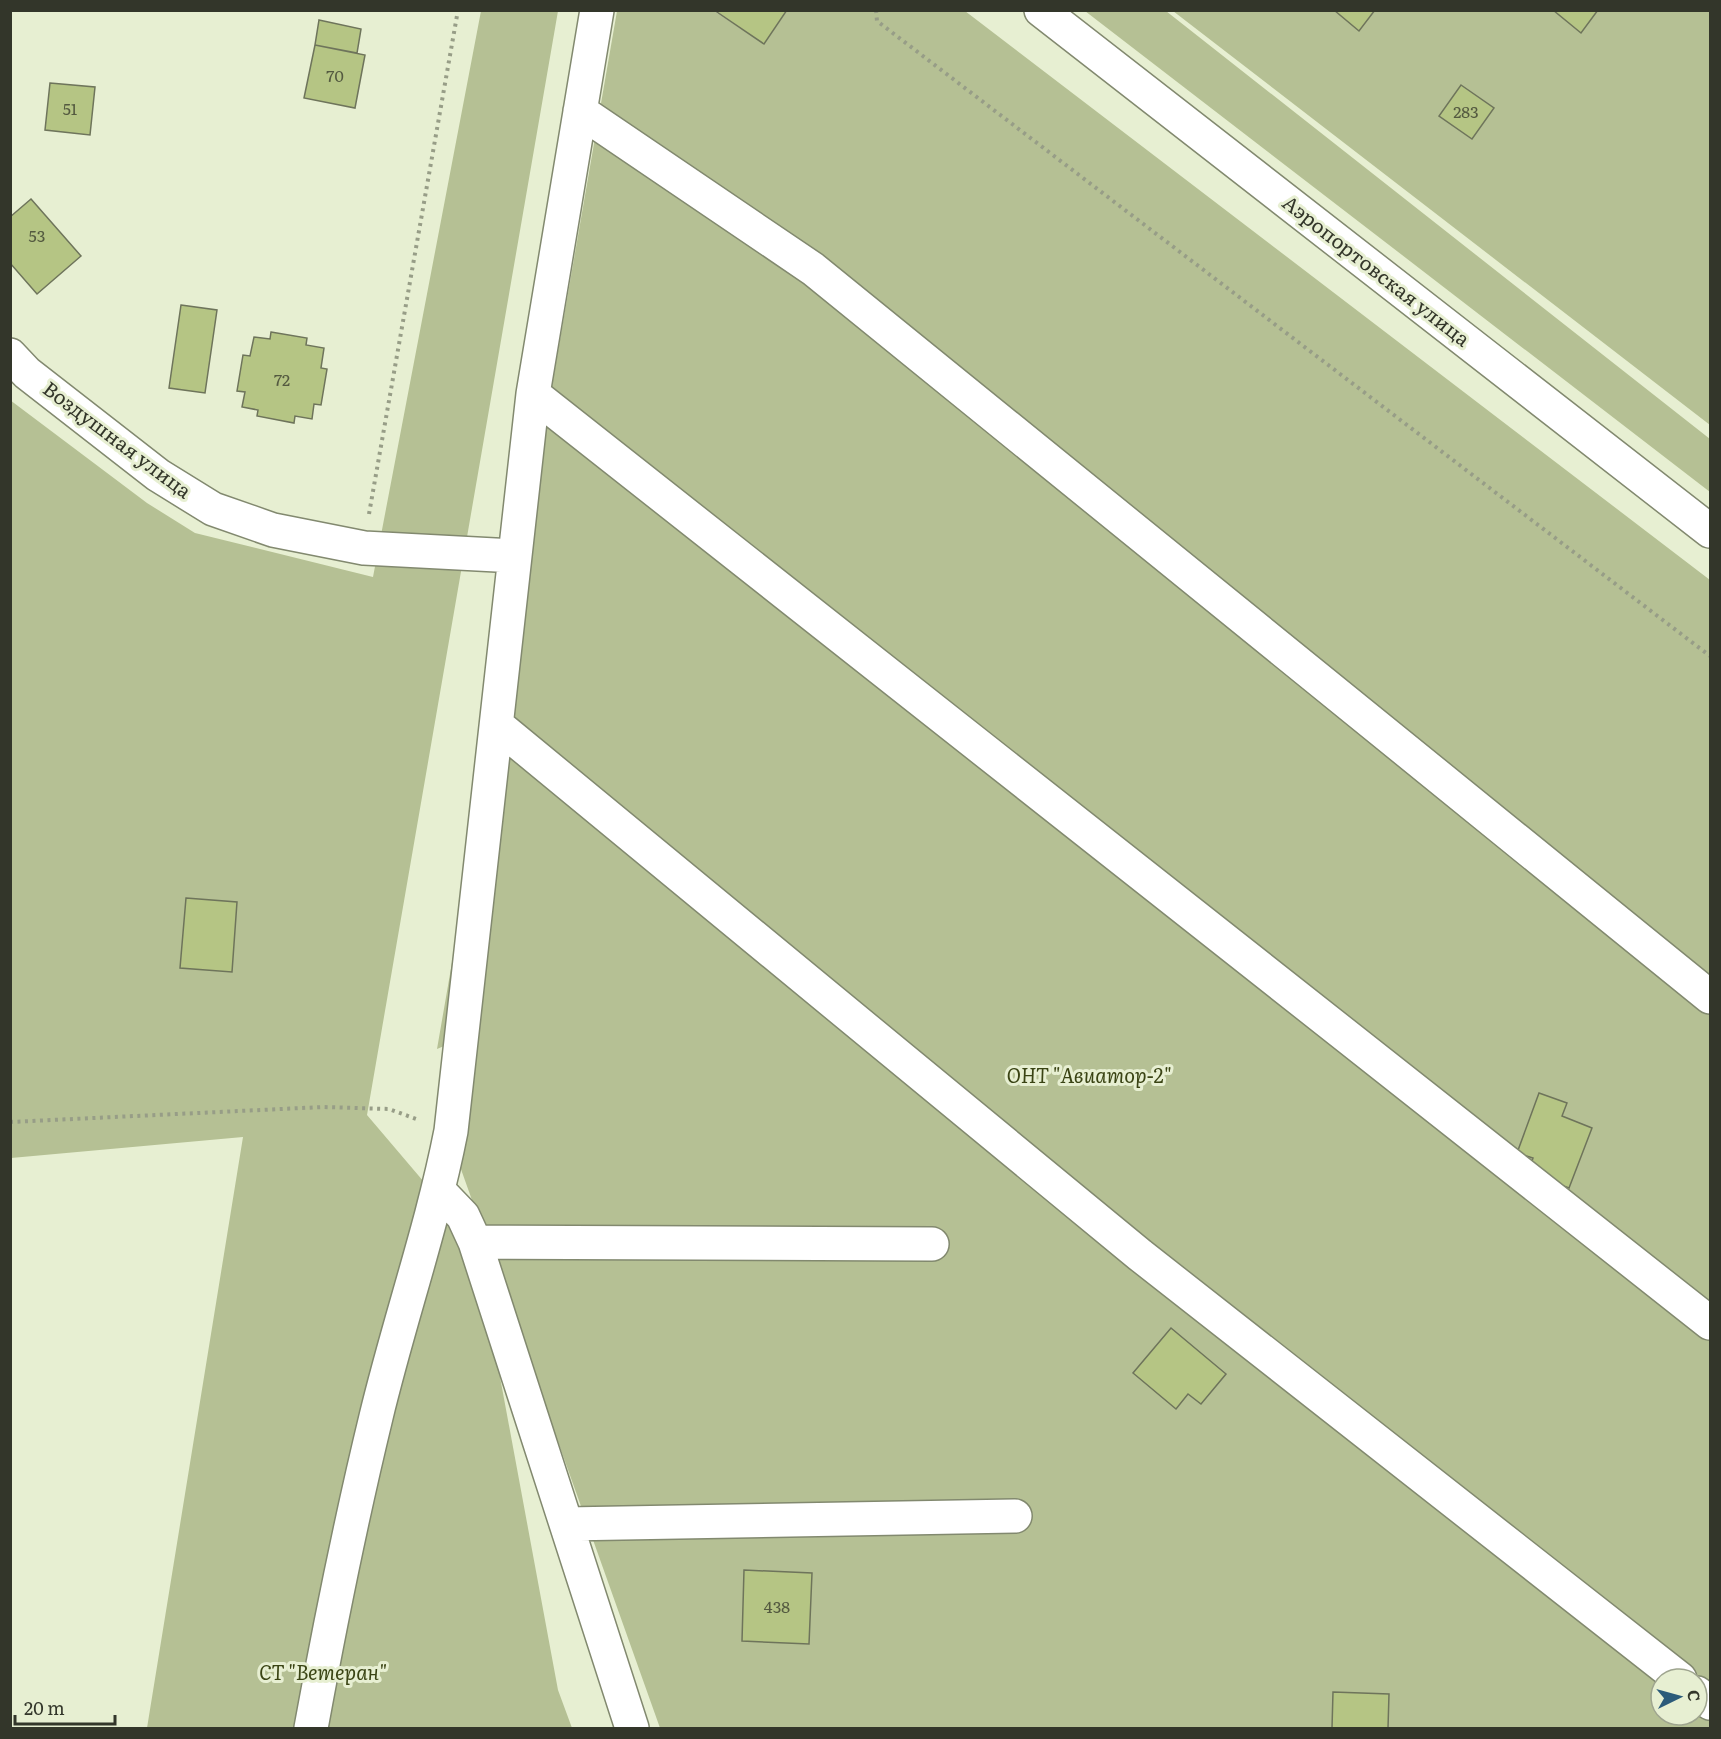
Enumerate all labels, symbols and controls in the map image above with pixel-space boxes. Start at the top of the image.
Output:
house number: 70 [326,63,344,87]
house number: 51 [63,96,78,120]
house number: 283 [1453,99,1479,123]
street label: Аэропортовская улица [1277,187,1478,352]
house number: 53 [29,223,45,247]
house number: 72 [274,367,290,391]
street label: Воздушная улица [38,372,199,504]
park label: ОНТ "Авиатор-2" [1006,1059,1172,1089]
house number: 438 [764,1594,790,1618]
park label: СТ "Ветеран" [259,1656,387,1686]
north arrow [1649,1667,1709,1727]
scale bar [15,1688,116,1726]
text: С [1682,1689,1707,1702]
text: 20 m [24,1694,65,1721]

